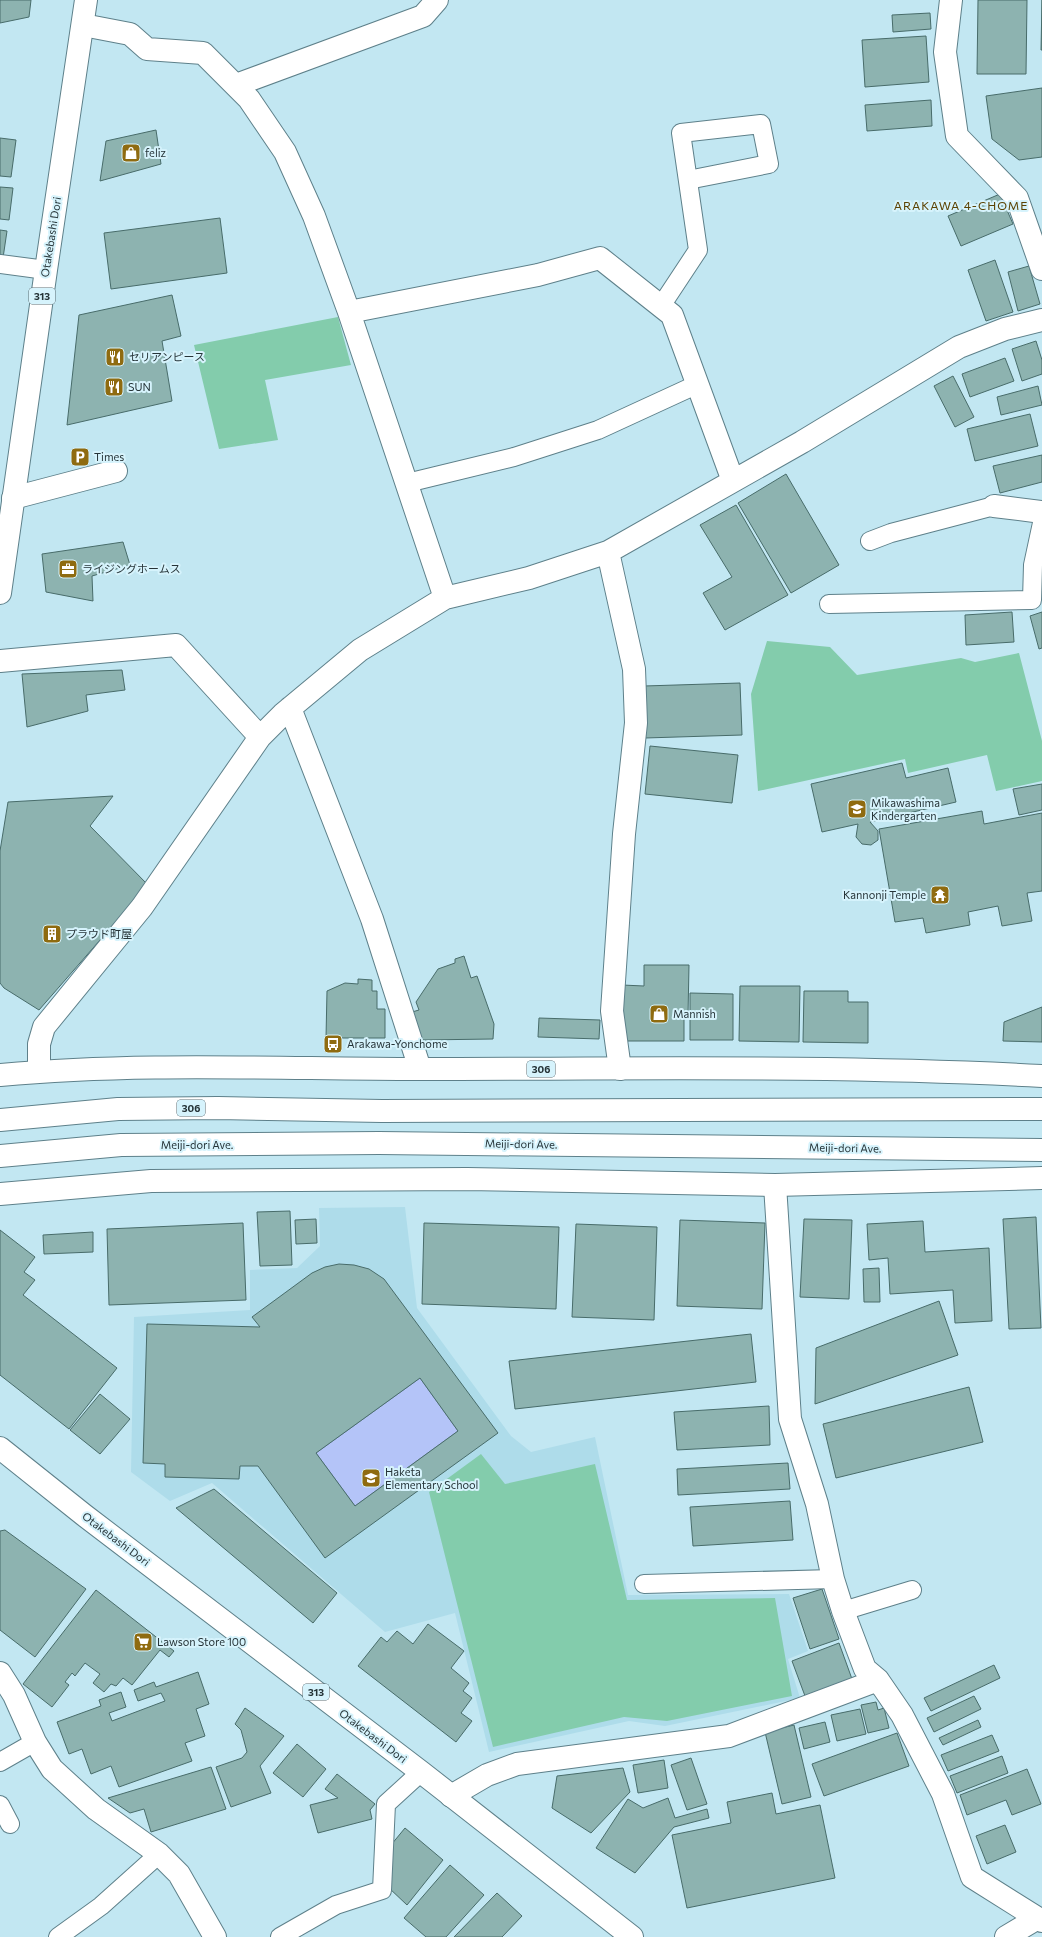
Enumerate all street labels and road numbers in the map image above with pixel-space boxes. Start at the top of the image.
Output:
street label: Otakebashi Dori [38,196,63,278]
road number: 313 [29,288,55,304]
road number: 306 [527,1061,555,1077]
road number: 306 [177,1100,205,1116]
street label: Meiji-dori Ave. [485,1136,558,1151]
street label: Meiji-dori Ave. [161,1138,234,1151]
street label: Meiji-dori Ave. [809,1140,882,1155]
street label: Otakebashi Dori [80,1509,153,1568]
road number: 313 [303,1684,329,1700]
street label: Otakebashi Dori [337,1706,410,1765]

